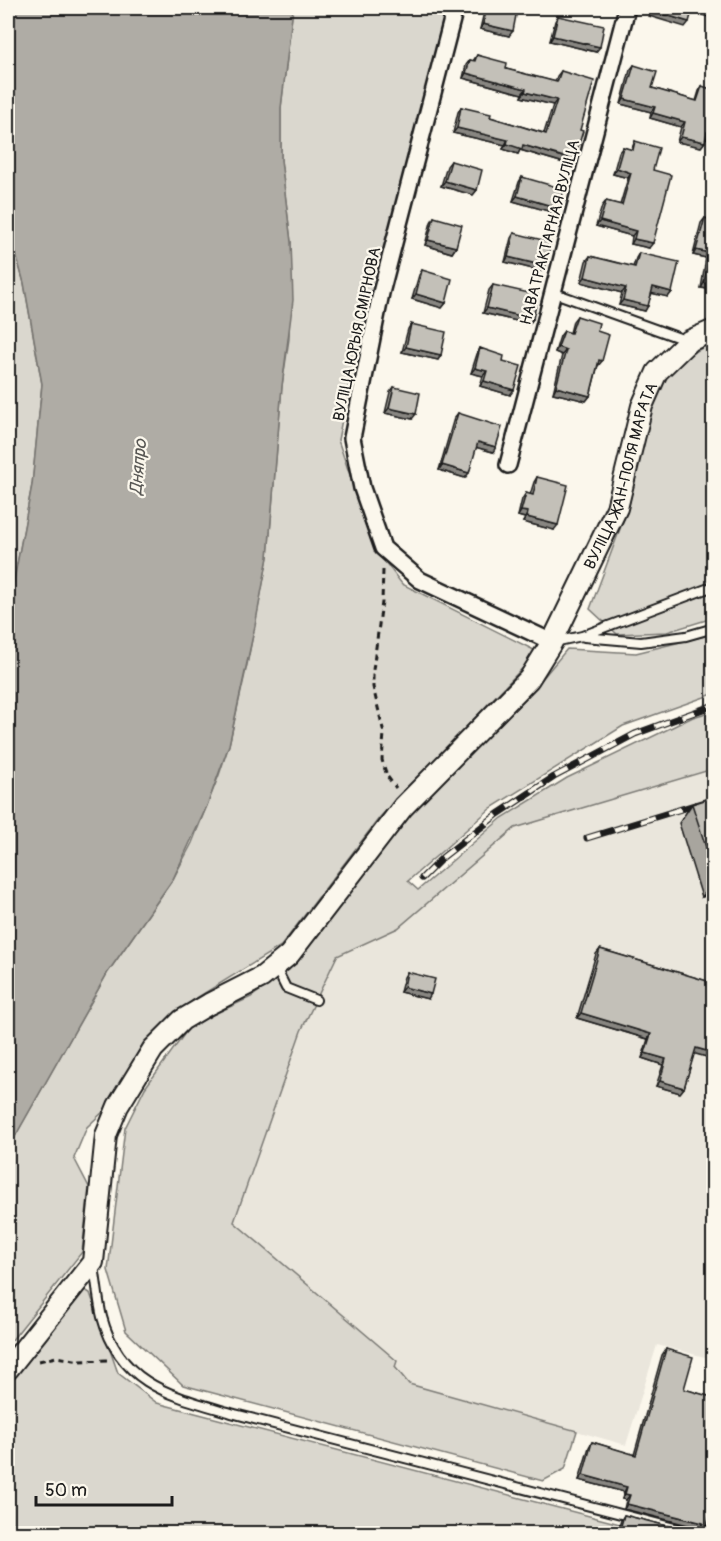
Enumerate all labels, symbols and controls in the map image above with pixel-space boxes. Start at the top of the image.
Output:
street label: НАВАТРАКТАРНАЯ ВУЛІЦА [516,137,584,327]
street label: ВУЛІЦА ЮРЫЯ СМІРНОВА [329,245,385,423]
street label: ВУЛІЦА ЖАН-ПОЛЯ МАРАТА [580,379,662,573]
water label: Дняпро [125,437,152,497]
scale bar [36,1469,172,1507]
text: 50 m [45,1479,87,1502]

